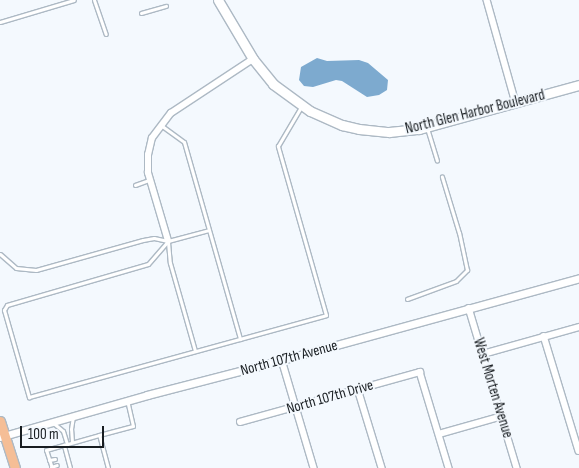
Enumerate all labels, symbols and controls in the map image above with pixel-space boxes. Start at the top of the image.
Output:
street label: North Glen Harbor Boulevard [403,86,547,138]
street label: North 107th Avenue [238,336,340,380]
street label: West Morten Avenue [469,336,517,440]
street label: North 107th Drive [285,376,375,418]
scale bar [22,416,106,448]
text: 100 m [28,425,59,444]

